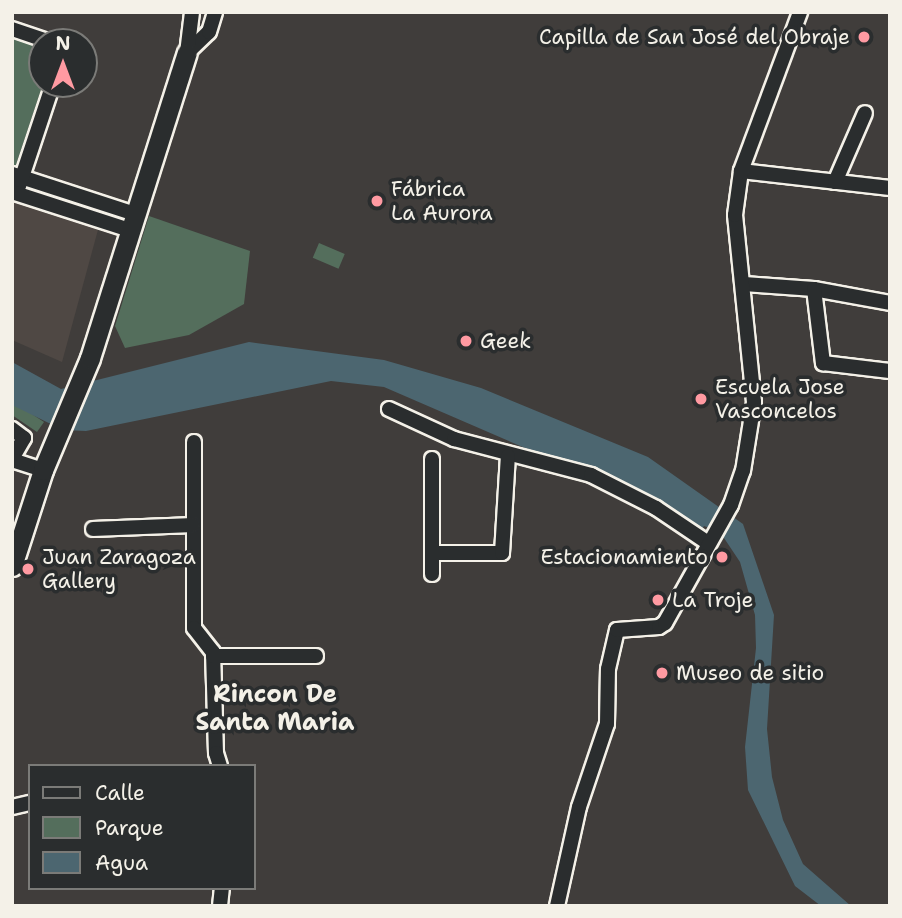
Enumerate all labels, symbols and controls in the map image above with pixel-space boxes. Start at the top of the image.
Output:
place label: Capilla de San José del Obraje [539,24,850,50]
north arrow [28,28,98,98]
marker: Capilla de San José del Obraje [856,29,872,45]
text: N [55,31,71,56]
place label: Fábrica La Aurora [391,176,493,226]
marker: Fábrica La Aurora [369,193,385,209]
place label: Geek [480,328,531,354]
marker: Geek [458,333,474,349]
place label: Escuela Jose Vasconcelos [715,374,845,424]
marker: Escuela Jose Vasconcelos [693,391,709,407]
place label: Juan Zaragoza Gallery [42,544,196,594]
place label: Estacionamiento [540,544,708,570]
marker: Estacionamiento [714,549,730,565]
marker: Juan Zaragoza Gallery [20,561,36,577]
place label: La Troje [672,587,753,613]
marker: La Troje [650,592,666,608]
place label: Museo de sitio [676,660,824,686]
marker: Museo de sitio [654,665,670,681]
district label: Rincon De Santa Maria [196,681,354,737]
legend [28,764,256,890]
text: Calle [95,779,145,807]
text: Parque [95,814,164,842]
text: Agua [95,849,148,877]

